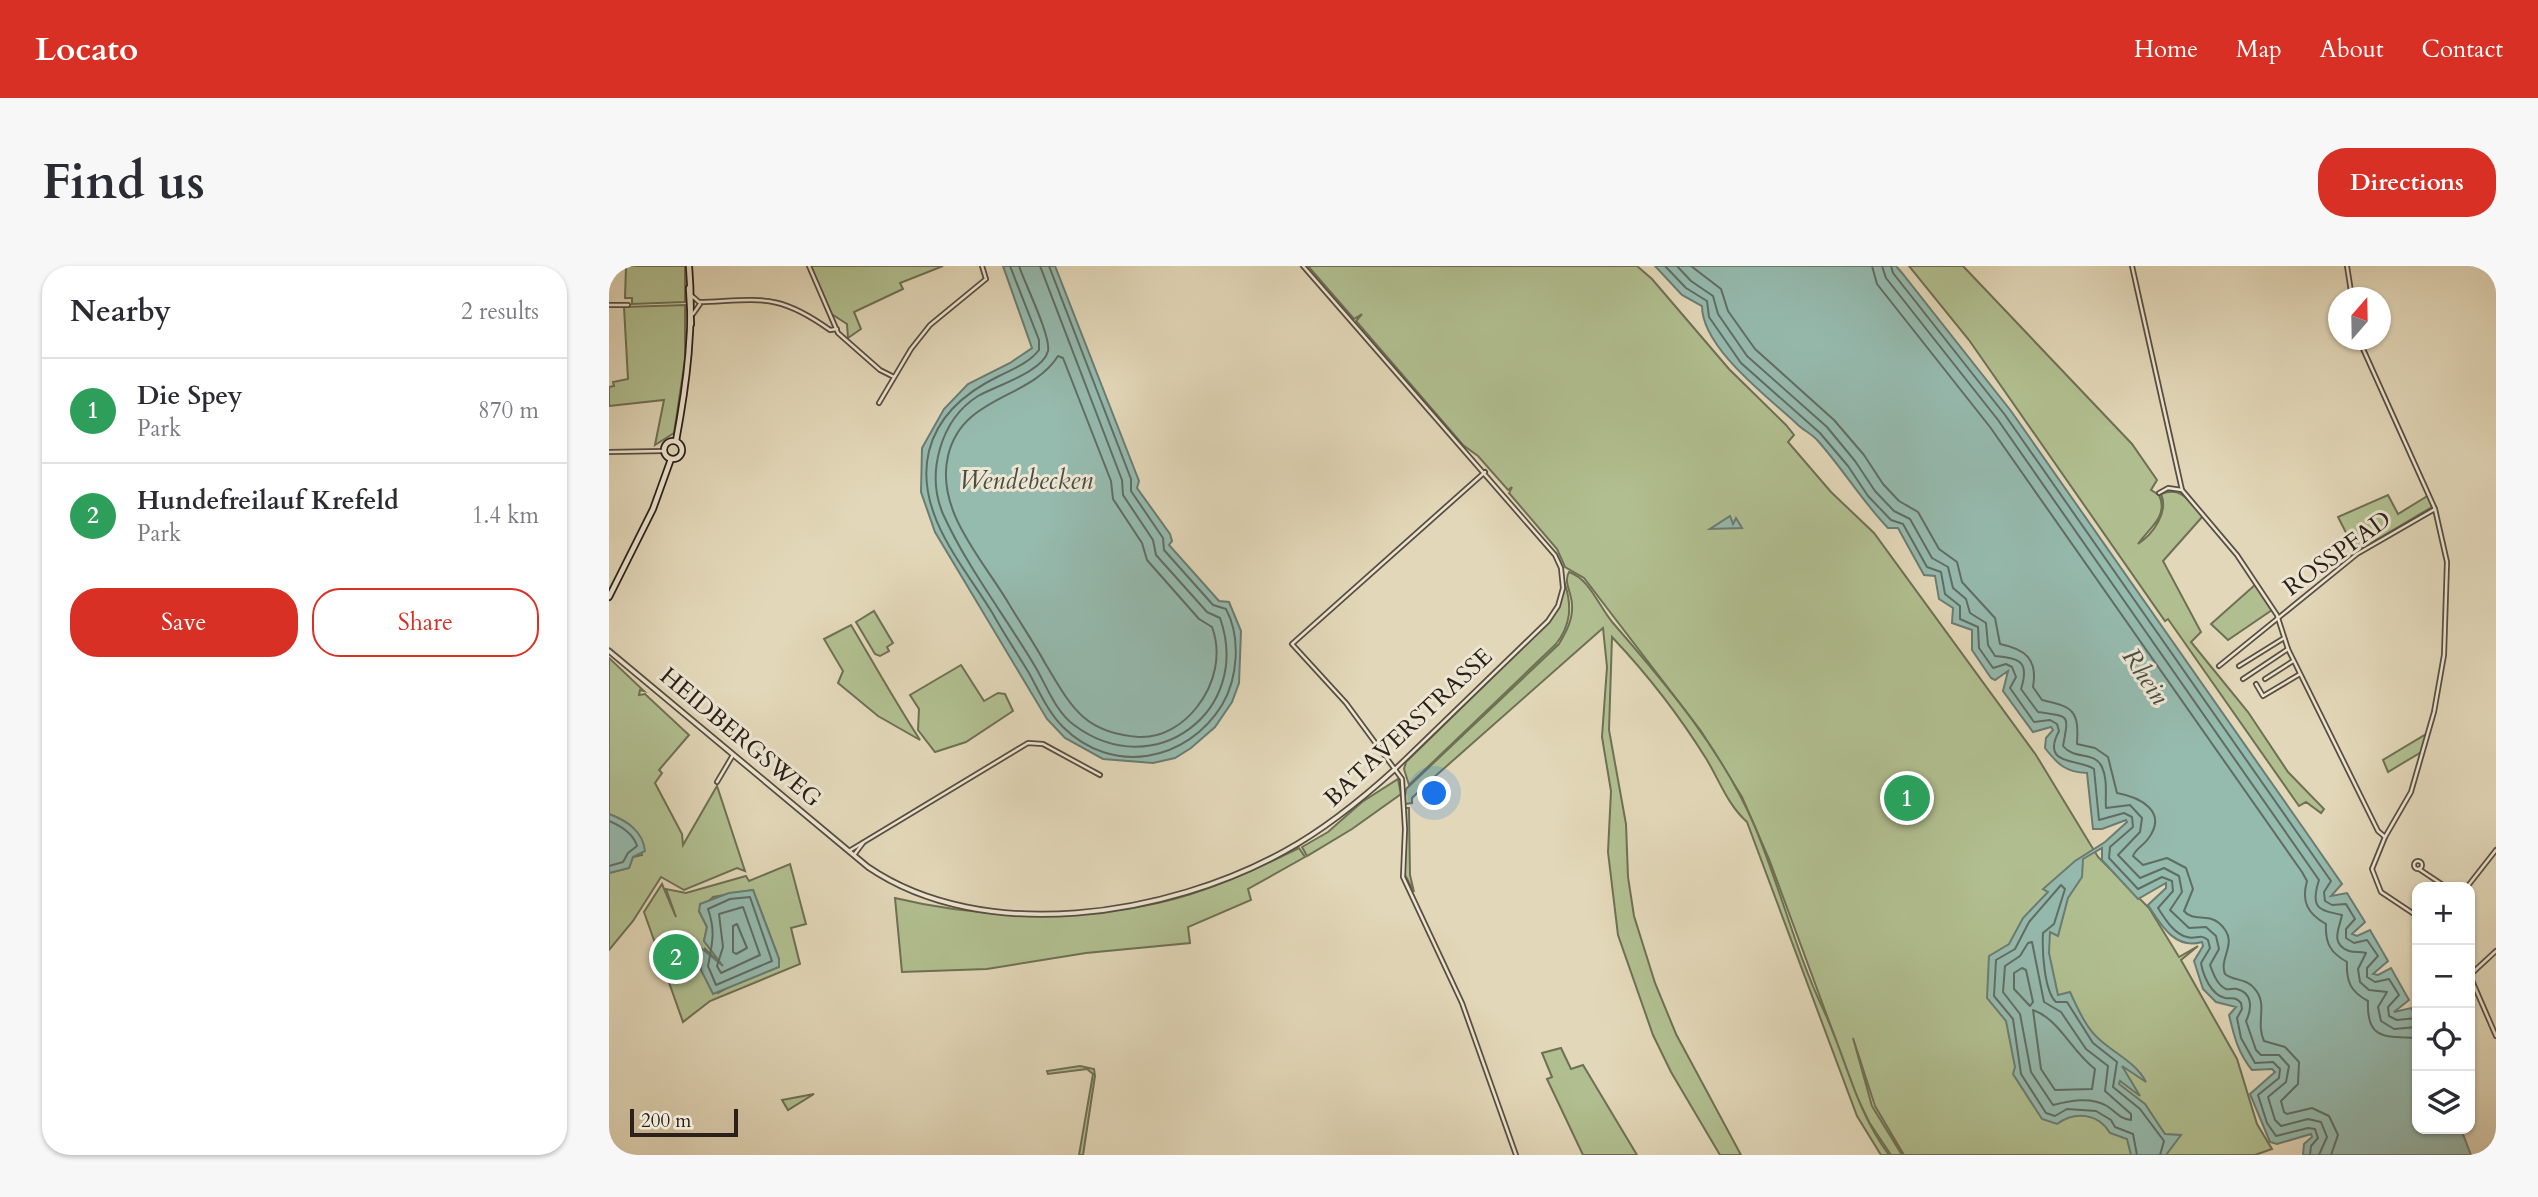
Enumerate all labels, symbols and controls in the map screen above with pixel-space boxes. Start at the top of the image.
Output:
text: Locato [35,27,138,72]
text: Home [2134,33,2198,66]
text: Map [2236,33,2282,66]
text: About [2320,33,2384,66]
text: Contact [2422,33,2503,66]
button: Directions [2318,148,2496,217]
text: Find us [42,149,205,216]
north arrow [2328,287,2391,350]
text: Nearby [70,291,171,332]
text: 2 results [461,296,539,327]
text: Die Spey [137,378,243,413]
text: 1 [87,395,99,426]
text: 870 m [478,395,539,426]
text: Park [137,413,181,444]
water label: Wendebecken [959,463,1093,498]
text: Hundefreilauf Krefeld [137,483,399,518]
text: 2 [87,500,99,531]
text: 1.4 km [472,500,539,531]
street label: ROSSPFAD [2277,503,2398,604]
text: Park [137,518,181,549]
button: Save [70,588,298,657]
button: Share [312,588,539,657]
street label: BATAVERSTRASSE [1317,641,1500,814]
water label: Rhein [2114,641,2177,712]
street label: HEIDBERGSWEG [653,660,829,815]
pin: 1 [1884,772,1930,824]
your location [1417,776,1451,810]
map controls [2412,882,2475,1134]
button: + [2412,882,2475,945]
pin: 2 [653,931,699,983]
button: − [2412,945,2475,1008]
button: locate [2412,1008,2475,1071]
button: layers [2412,1071,2475,1134]
scale bar [630,1106,739,1138]
text: 200 m [641,1108,691,1134]

